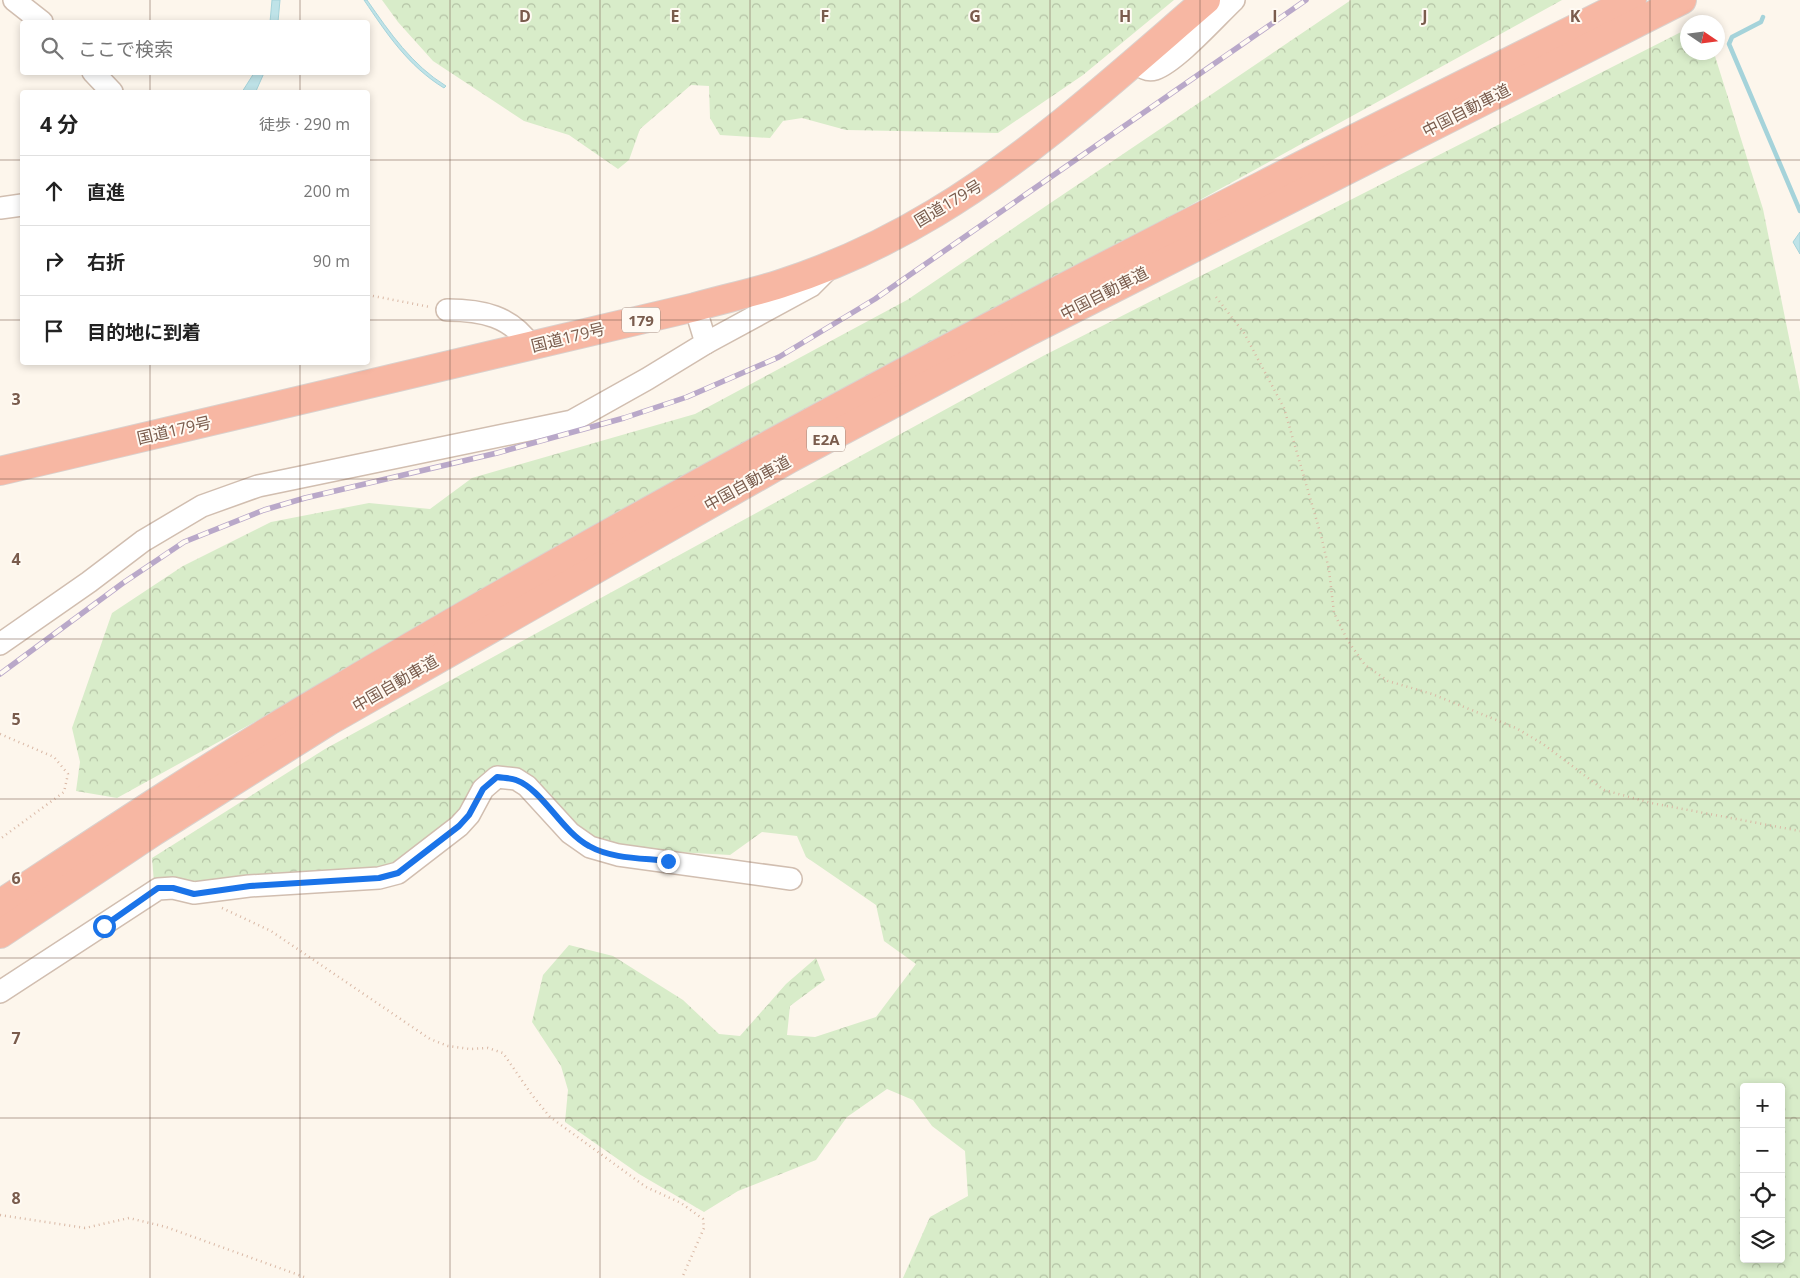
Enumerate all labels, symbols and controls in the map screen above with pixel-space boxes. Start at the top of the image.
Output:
text: D [519,5,531,27]
text: E [671,5,680,27]
text: F [821,5,829,27]
text: G [969,5,981,27]
text: H [1119,5,1131,27]
text: I [1272,5,1278,27]
text: J [1420,5,1428,27]
text: K [1570,5,1581,27]
north arrow [1680,15,1725,60]
search box [20,20,370,75]
icon: search [38,34,66,62]
text: ここで検索 [78,36,173,62]
street label: 中国自動車道 [1418,78,1514,142]
text: 4 分 [40,110,78,138]
text: 徒歩 · 290 m [259,113,350,135]
street label: 国道179号 [910,174,986,232]
icon: ahead [40,177,68,205]
text: 直進 [87,179,125,205]
text: 200 m [304,180,350,202]
icon: right [40,247,68,275]
text: 右折 [87,249,125,275]
text: 90 m [313,250,350,272]
street label: 中国自動車道 [1056,261,1152,325]
road number: 179 [622,308,660,332]
icon: arrive [40,317,68,345]
street label: 国道179号 [529,317,607,357]
text: 目的地に到着 [87,319,201,345]
text: 3 [11,388,21,410]
street label: 国道179号 [135,411,213,449]
road number: E2A [807,426,845,452]
street label: 中国自動車道 [700,450,794,516]
text: 4 [11,548,21,570]
street label: 中国自動車道 [348,649,442,717]
text: 5 [11,708,21,730]
route end [657,850,680,873]
text: 6 [11,867,21,889]
route start [93,915,116,938]
text: 7 [11,1027,21,1049]
map controls [1740,1083,1785,1263]
button: + [1740,1083,1785,1128]
button: − [1740,1128,1785,1173]
button: locate [1740,1173,1785,1218]
text: 8 [11,1187,21,1209]
button: layers [1740,1218,1785,1263]

